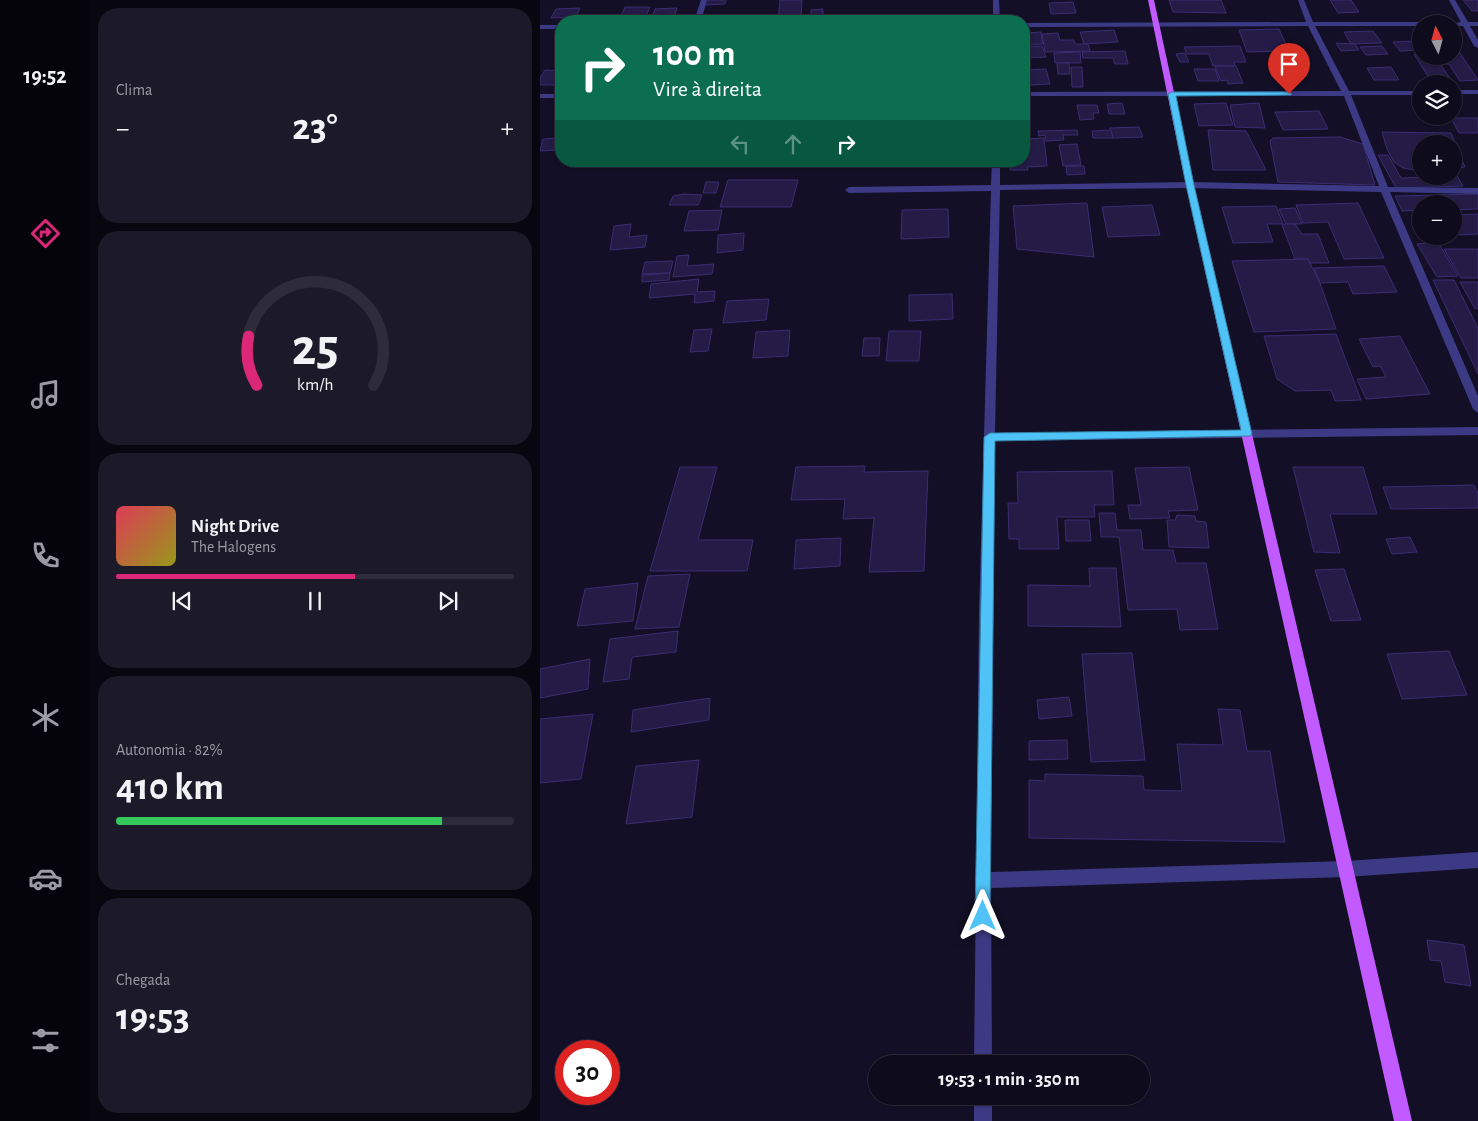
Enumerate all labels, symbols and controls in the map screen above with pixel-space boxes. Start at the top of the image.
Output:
north arrow [1412,15,1462,65]
map controls [1412,15,1462,245]
icon: right [570,35,635,100]
text: 100 m [653,37,736,72]
pin [1268,43,1310,94]
icon: arrive [1275,50,1303,78]
text: 19:52 [23,65,67,87]
button: layers [1412,75,1462,125]
text: Vire à direita [653,78,762,100]
text: Clima [116,82,152,98]
text: 23° [292,109,338,147]
text: − [116,115,129,143]
text: + [501,115,514,143]
icon: left [726,130,754,158]
icon: ahead [779,130,807,158]
icon: right [832,130,860,158]
button: + [1412,135,1462,185]
button: − [1412,195,1462,245]
icon: directions [28,216,63,251]
text: 25 [292,322,338,374]
text: km/h [297,376,333,394]
icon: music [28,377,63,412]
text: Night Drive [191,517,279,536]
icon: phone [28,538,63,573]
text: The Halogens [191,539,276,555]
icon: previous [168,587,196,615]
icon: pause [301,587,329,615]
icon: next [434,587,462,615]
icon: climate [28,700,63,735]
text: Autonomia · 82% [116,742,223,758]
text: 410 km [116,769,224,807]
icon: car [28,861,63,896]
position arrow [956,889,1008,941]
text: Chegada [116,972,171,988]
text: 19:53 [116,999,190,1037]
icon: filters [28,1023,63,1058]
speed limit sign: 30 [555,1040,620,1105]
text: 19:53 · 1 min · 350 m [938,1070,1080,1089]

